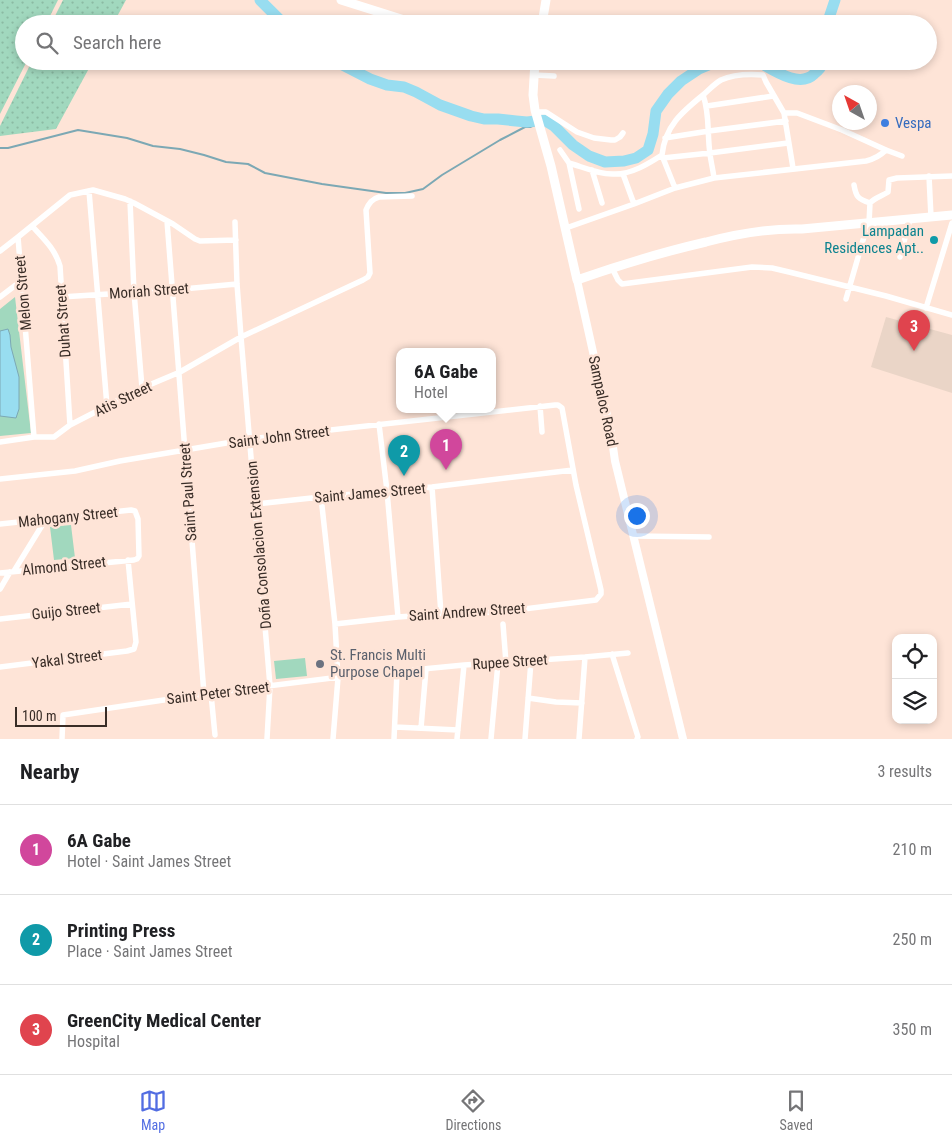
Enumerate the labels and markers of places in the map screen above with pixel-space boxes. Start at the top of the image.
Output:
place label: Vespa [895,114,932,132]
marker: Vespa [879,117,891,129]
place label: Lampadan Residences Apt.. [824,222,924,257]
marker: Lampadan Residences Apt.. [928,234,940,246]
pin: 3 [898,310,930,351]
pin: 1 [430,429,462,470]
pin: 2 [388,435,420,476]
place label: St. Francis Multi Purpose Chapel [330,646,426,681]
marker: St. Francis Multi Purpose Chapel [314,658,326,670]

